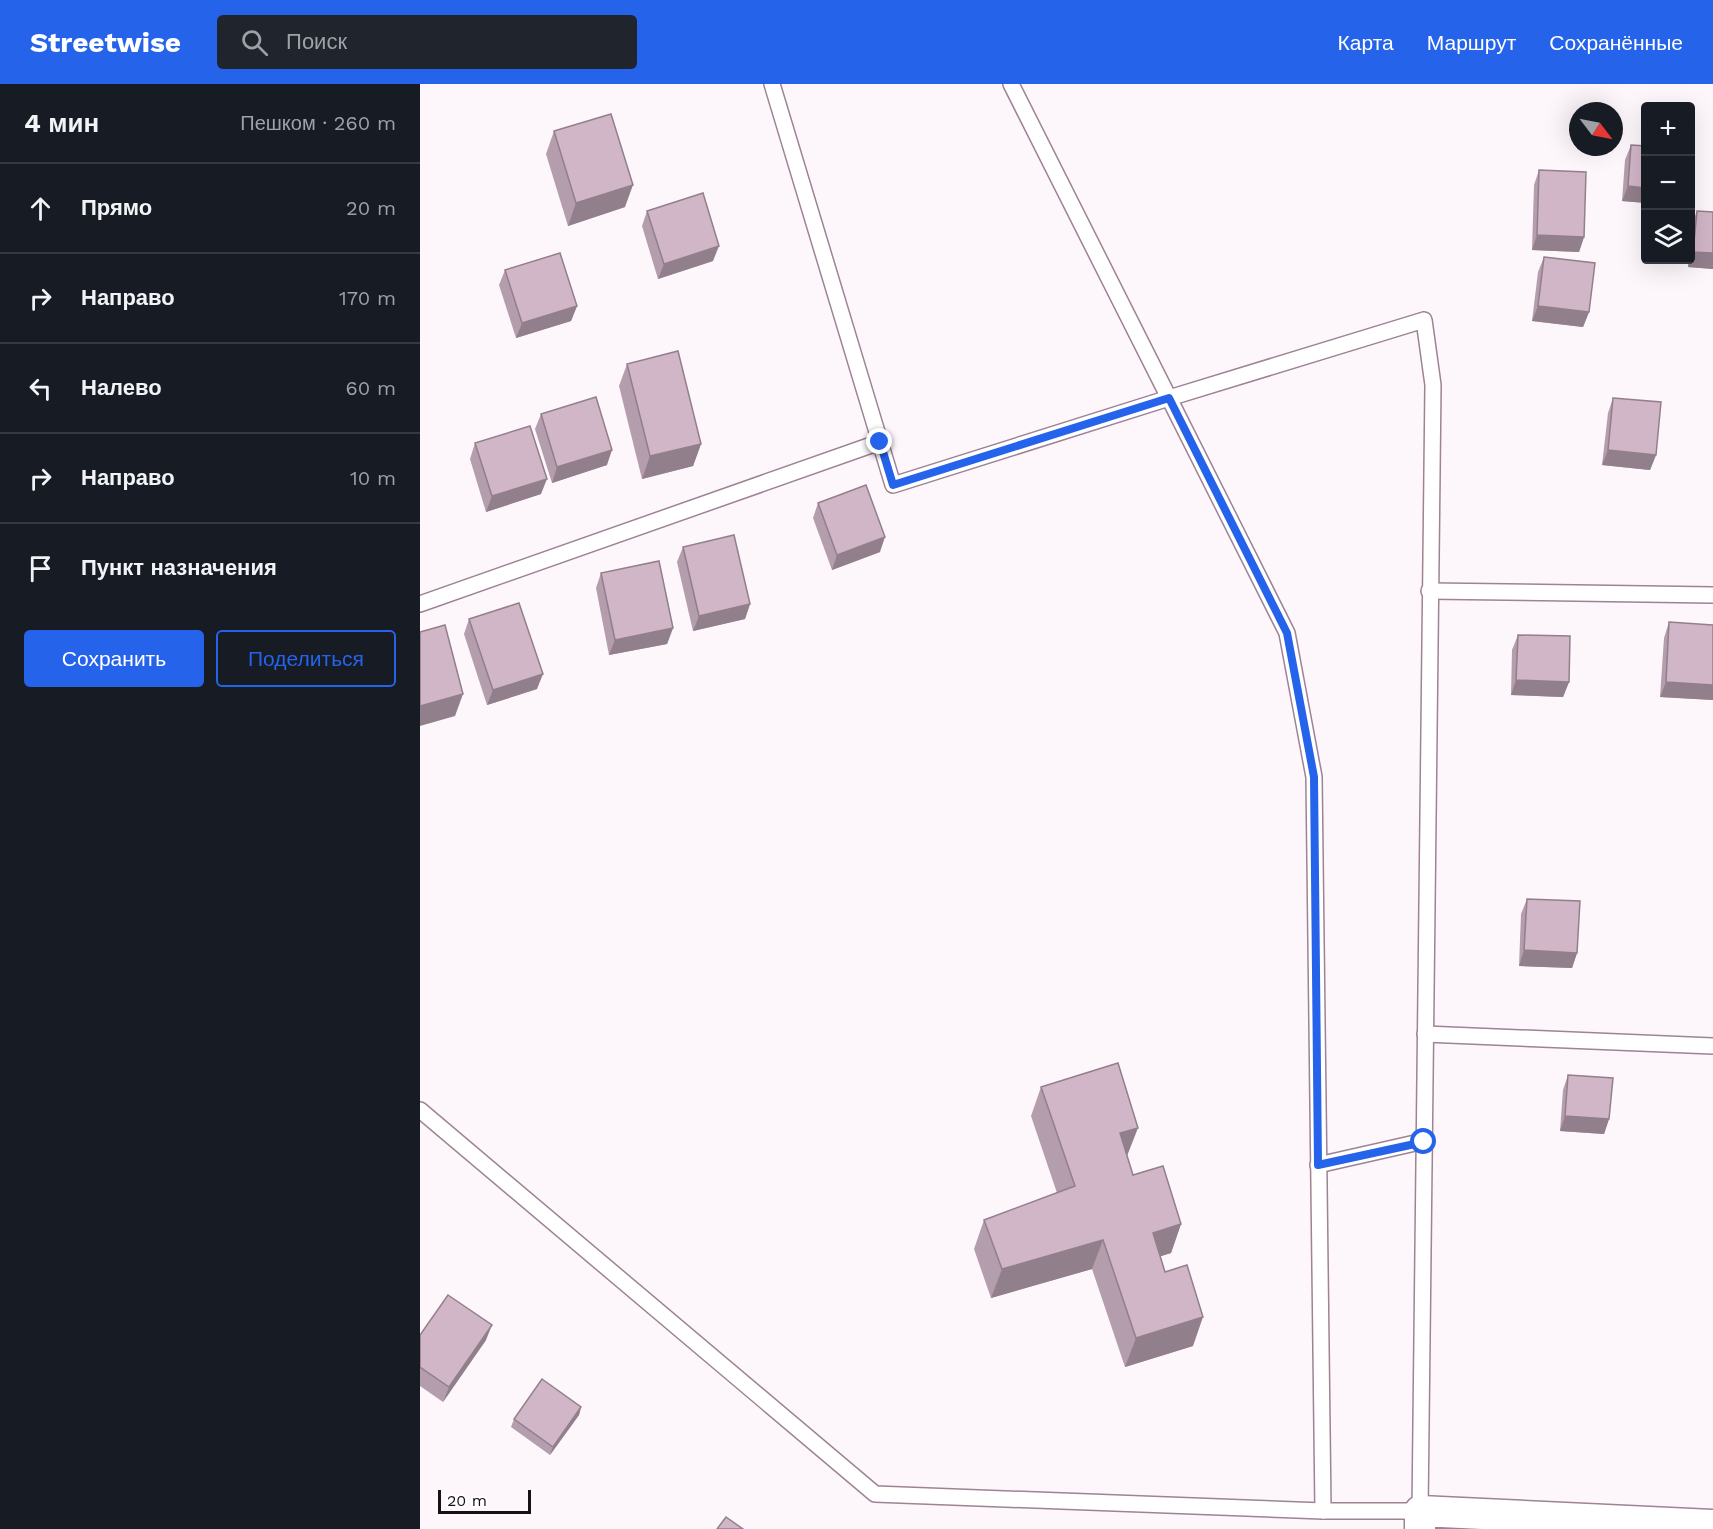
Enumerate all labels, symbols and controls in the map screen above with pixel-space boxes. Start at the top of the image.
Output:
search box [217,15,637,69]
text: Streetwise [30,26,181,59]
icon: search [238,26,271,59]
text: Поиск [286,29,347,54]
text: Карта [1338,30,1394,55]
text: Маршрут [1427,30,1516,55]
text: Сохранённые [1549,30,1683,55]
north arrow [1569,102,1623,156]
map controls [1641,102,1695,264]
button: + [1641,102,1695,156]
text: 4 мин [24,108,99,138]
text: Пешком · 260 m [240,111,396,135]
button: − [1641,156,1695,210]
icon: ahead [24,192,57,225]
text: Прямо [81,195,152,220]
text: 20 m [346,196,396,220]
button: layers [1641,210,1695,264]
icon: right [24,282,57,315]
text: Направо [81,285,175,310]
text: 170 m [339,286,396,310]
icon: left [24,372,57,405]
text: Налево [81,375,162,400]
text: 60 m [346,376,396,400]
route end [866,428,892,454]
icon: right [24,462,57,495]
text: Направо [81,465,175,490]
text: 10 m [350,466,396,490]
icon: arrive [24,552,57,585]
text: Пункт назначения [81,555,277,580]
button: Сохранить [24,630,204,687]
button: Поделиться [216,630,396,687]
route start [1410,1128,1436,1154]
scale bar [438,1487,531,1514]
text: 20 m [447,1491,487,1510]

